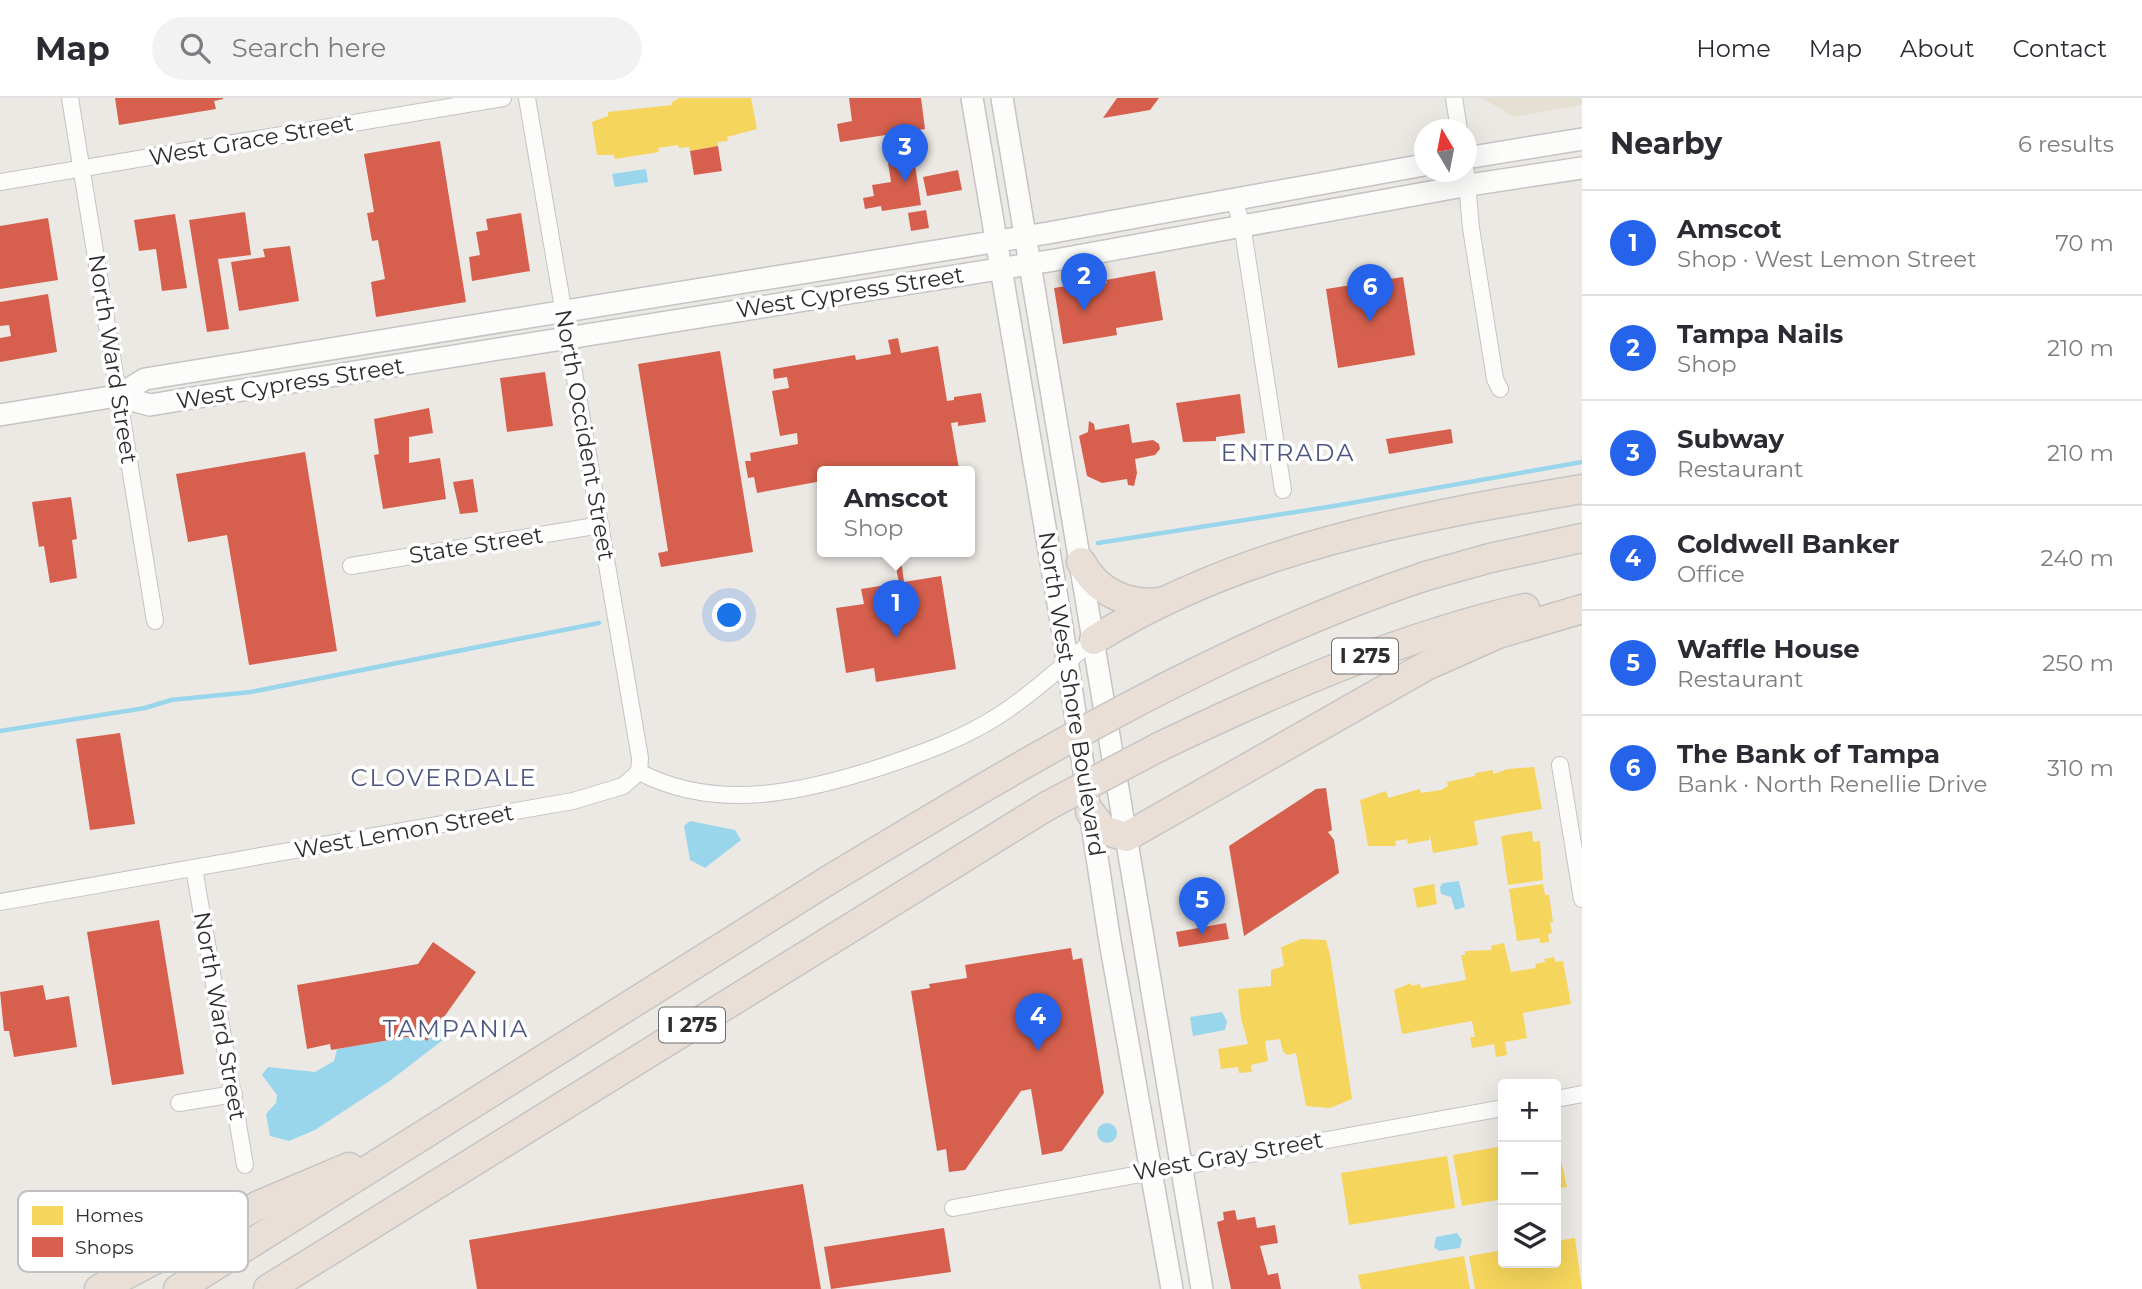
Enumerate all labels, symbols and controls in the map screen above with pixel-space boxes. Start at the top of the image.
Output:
search box [152,17,642,80]
text: Map [35,28,110,68]
icon: search [176,29,214,67]
text: Search here [232,32,386,64]
text: Home [1696,34,1771,63]
text: Map [1809,34,1862,63]
text: About [1900,34,1974,63]
text: Contact [2012,34,2107,63]
street label: West Grace Street [147,108,355,172]
north arrow [1414,119,1477,182]
pin: 3 [882,124,928,182]
text: Nearby [1610,125,1722,162]
text: 6 results [2018,130,2114,158]
text: Amscot [1677,213,1782,245]
text: 1 [1628,229,1638,257]
text: 70 m [2055,229,2114,257]
text: Shop · West Lemon Street [1677,245,1977,273]
street label: North Ward Street [83,252,143,466]
pin: 2 [1061,253,1107,311]
street label: West Cypress Street [734,260,966,324]
pin: 6 [1347,264,1393,322]
street label: North Occident Street [549,307,621,563]
text: Tampa Nails [1677,318,1843,350]
text: 2 [1626,334,1640,362]
text: 210 m [2047,334,2114,362]
text: Shop [1677,350,1737,378]
street label: West Cypress Street [174,351,406,415]
text: Subway [1677,423,1784,455]
district label: ENTRADA [1221,438,1355,467]
text: 3 [1626,439,1640,467]
text: 210 m [2047,439,2114,467]
text: Restaurant [1677,455,1803,483]
popup [817,466,975,557]
text: Amscot [844,482,948,514]
text: Shop [844,514,903,542]
street label: State Street [407,521,545,569]
text: Coldwell Banker [1677,528,1900,560]
street label: North West Shore Boulevard [1032,530,1112,858]
text: 4 [1625,544,1641,572]
text: 240 m [2041,544,2114,572]
text: Office [1677,560,1745,588]
pin: 1 [873,580,919,638]
your location [712,598,746,632]
text: Waffle House [1677,633,1860,665]
road number: I 275 [1332,638,1398,674]
text: 5 [1626,649,1640,677]
text: 250 m [2042,649,2114,677]
text: Restaurant [1677,665,1803,693]
text: The Bank of Tampa [1677,738,1940,770]
text: 6 [1626,754,1640,782]
text: 310 m [2047,754,2114,782]
district label: CLOVERDALE [350,763,538,792]
text: Bank · North Renellie Drive [1677,770,1987,798]
street label: West Lemon Street [292,798,516,864]
pin: 5 [1179,877,1225,935]
street label: North Ward Street [188,909,252,1123]
pin: 4 [1015,993,1061,1051]
road number: I 275 [659,1007,725,1042]
district label: TAMPANIA [383,1014,529,1043]
map controls [1498,1079,1561,1268]
button: + [1498,1079,1561,1142]
street label: West Gray Street [1131,1126,1325,1186]
button: − [1498,1142,1561,1205]
legend [18,1191,248,1272]
text: Homes [75,1204,143,1227]
button: layers [1498,1205,1561,1268]
text: Shops [75,1236,134,1259]

